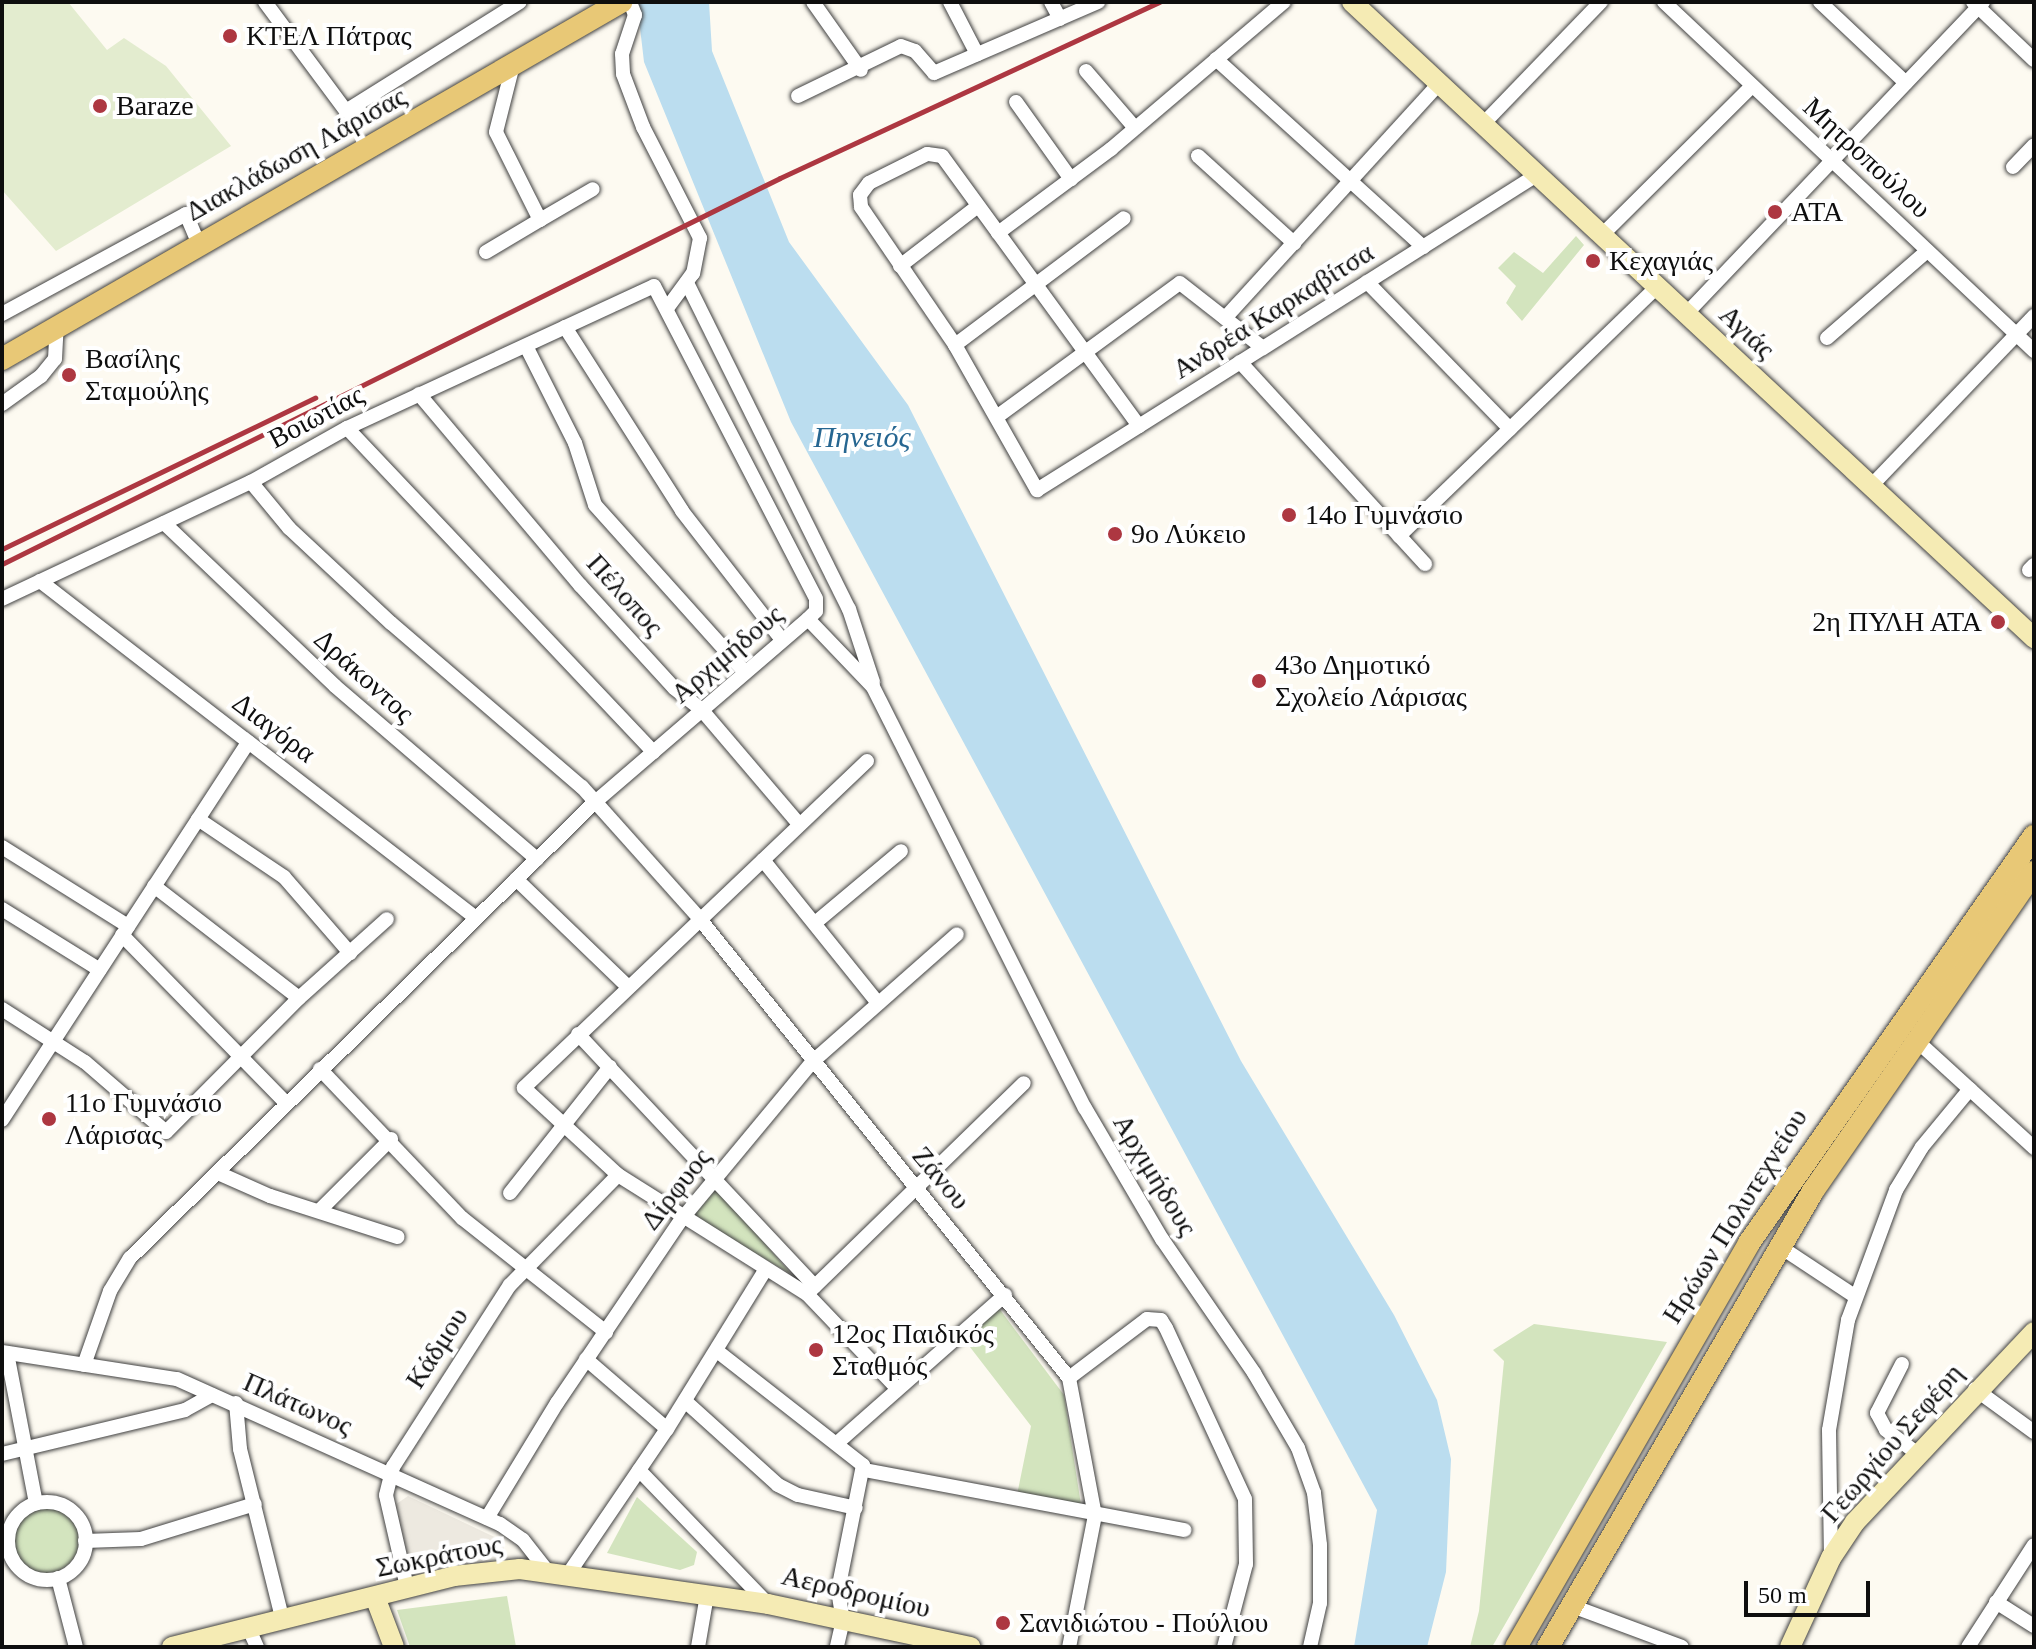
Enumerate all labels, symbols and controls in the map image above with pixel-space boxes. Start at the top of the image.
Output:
place label: ΚΤΕΛ Πάτρας [246,19,412,53]
marker: ΚΤΕΛ Πάτρας [221,27,239,45]
street label: Διακλάδωση Λάρισας [179,79,413,229]
place label: Baraze [116,89,194,123]
street label: Μητροπούλου [1796,90,1938,226]
marker: Baraze [91,97,109,115]
place label: ΑΤΑ [1791,195,1843,229]
marker: ΑΤΑ [1766,203,1784,221]
street label: Ανδρέα Καρκαβίτσα [1166,236,1380,386]
place label: Κεχαγιάς [1609,244,1713,278]
marker: Κεχαγιάς [1584,252,1602,270]
street label: Αγιάς [1712,298,1782,366]
place label: Βασίλης Σταμούλης [85,342,209,408]
marker: Βασίλης Σταμούλης [60,366,78,384]
street label: Βοιωτίας [263,378,369,456]
water label: Πηνειός [813,419,911,455]
place label: 14ο Γυμνάσιο [1305,498,1463,532]
marker: 14ο Γυμνάσιο [1280,506,1298,524]
place label: 9ο Λύκειο [1131,517,1248,551]
marker: 9ο Λύκειο [1106,525,1124,543]
street label: Πέλοπος [579,547,671,643]
street label: Αρχιμήδους [664,597,790,711]
place label: 2η ΠΥΛΗ ΑΤΑ [1811,605,1982,639]
marker: 2η ΠΥΛΗ ΑΤΑ [1989,613,2007,631]
street label: Δράκοντος [307,622,421,730]
place label: 43ο Δημοτικό Σχολείο Λάρισας [1275,648,1468,714]
marker: 43ο Δημοτικό Σχολείο Λάρισας [1250,672,1268,690]
street label: Διαγόρα [226,686,322,770]
place label: 11ο Γυμνάσιο Λάρισας [65,1086,222,1152]
street label: Ηρώων Πολυτεχνείου [1655,1102,1815,1330]
street label: Αρχιμήδους [1106,1108,1204,1242]
marker: 11ο Γυμνάσιο Λάρισας [40,1110,58,1128]
street label: Ζάνου [905,1140,977,1216]
street label: Δίρφυος [634,1141,718,1237]
street label: Κάδμου [398,1301,476,1395]
place label: 12ος Παιδικός Σταθμός [832,1317,994,1383]
marker: 12ος Παιδικός Σταθμός [807,1341,825,1359]
street label: Γεωργίου Σεφέρη [1814,1357,1970,1529]
street label: Πλάτωνος [238,1365,358,1443]
street label: Σωκράτους [373,1527,505,1585]
street label: Αεροδρομίου [778,1559,934,1625]
scale bar [1748,1565,1874,1615]
text: 50 m [1758,1582,1807,1608]
place label: Σανιδιώτου - Πούλιου [1019,1606,1268,1640]
marker: Σανιδιώτου - Πούλιου [994,1614,1012,1632]

